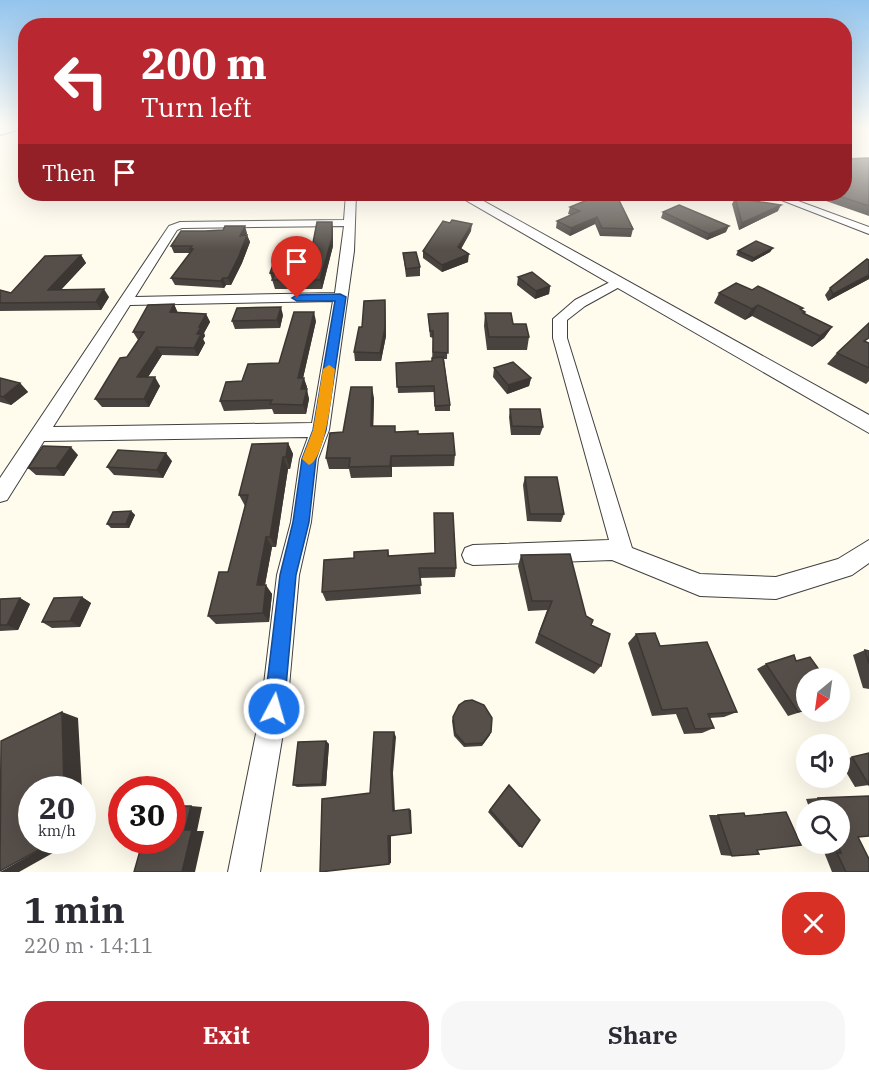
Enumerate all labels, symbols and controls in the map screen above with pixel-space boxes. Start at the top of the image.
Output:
text: 200 m [141,36,267,91]
icon: left [42,42,120,120]
text: Turn left [141,89,252,124]
icon: arrive [108,156,141,189]
text: Then [42,158,96,187]
pin [271,236,322,298]
icon: arrive [280,245,313,278]
north arrow [796,668,850,722]
map controls [796,668,850,854]
position arrow [242,677,306,741]
button: sound [796,734,850,788]
speed limit sign: 30 [108,776,186,854]
text: 20 [39,788,75,827]
button: search [796,800,850,854]
text: km/h [38,821,76,840]
text: 1 min [24,886,125,933]
button: close [782,892,845,955]
text: 220 m · 14:11 [24,932,153,959]
button: Exit [24,1001,429,1070]
button: Share [441,1001,845,1070]

